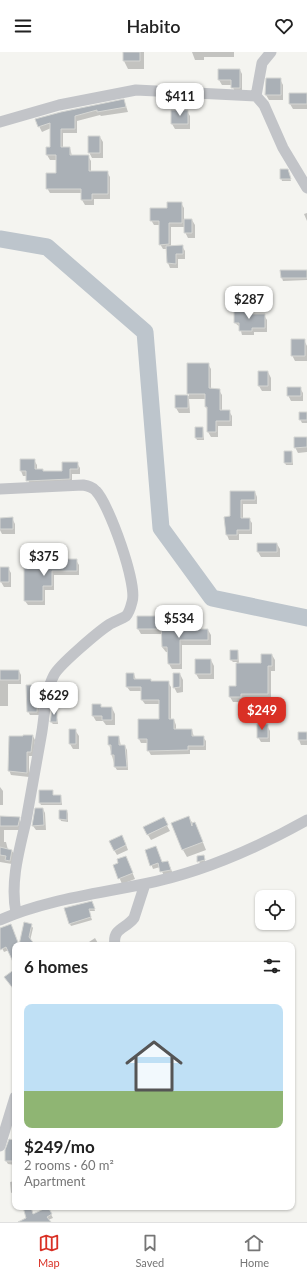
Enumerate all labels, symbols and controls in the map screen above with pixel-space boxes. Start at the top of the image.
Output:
icon: menu [12,15,34,37]
text: Habito [126,15,181,37]
icon: heart [273,15,295,37]
pin: $411 [156,83,204,117]
text: $411 [165,88,195,104]
pin: $287 [225,286,273,320]
text: $287 [234,291,264,307]
pin: $375 [20,543,68,577]
text: $375 [29,548,59,564]
pin: $534 [155,605,203,639]
text: $534 [164,610,194,626]
pin: $629 [30,682,78,716]
text: $629 [39,687,69,703]
pin: $249 [238,697,286,731]
text: $249 [247,702,277,718]
map controls [255,890,295,930]
button: locate [255,890,295,930]
icon: filters [261,955,283,977]
text: 6 homes [24,956,88,977]
icon: home [118,1030,190,1102]
text: $249/mo [24,1136,95,1157]
text: 2 rooms · 60 m² [24,1157,114,1173]
text: Apartment [24,1173,85,1189]
tab: Map [38,1232,60,1269]
tab: Saved [135,1232,164,1269]
tab: Home [240,1232,269,1269]

